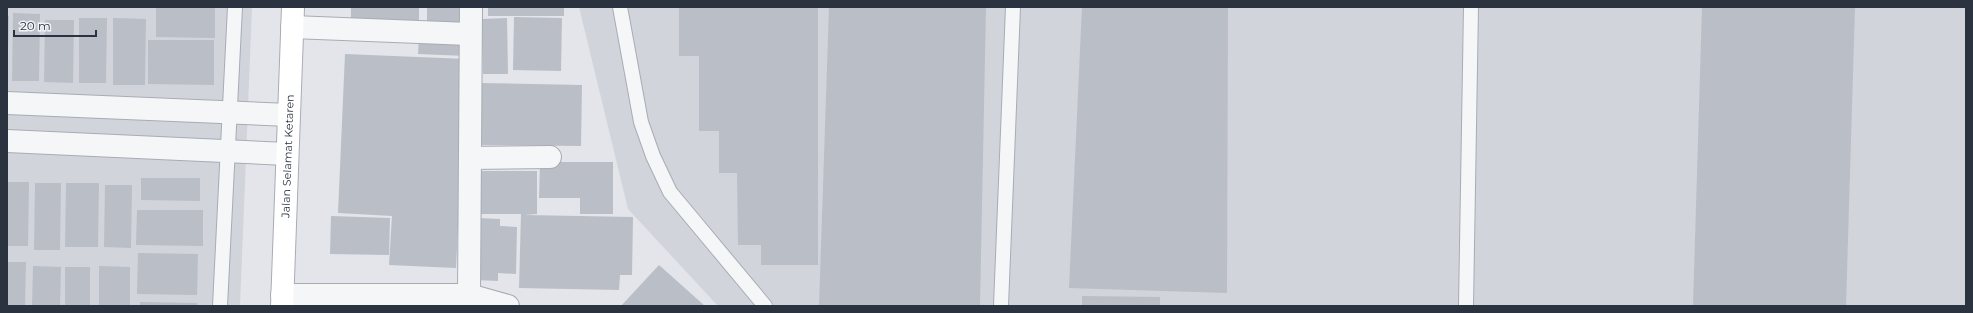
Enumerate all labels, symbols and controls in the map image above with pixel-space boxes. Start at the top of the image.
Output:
scale bar [14,12,96,38]
text: 20 m [20,18,51,33]
street label: Jalan Selamat Ketaren [278,94,297,219]

